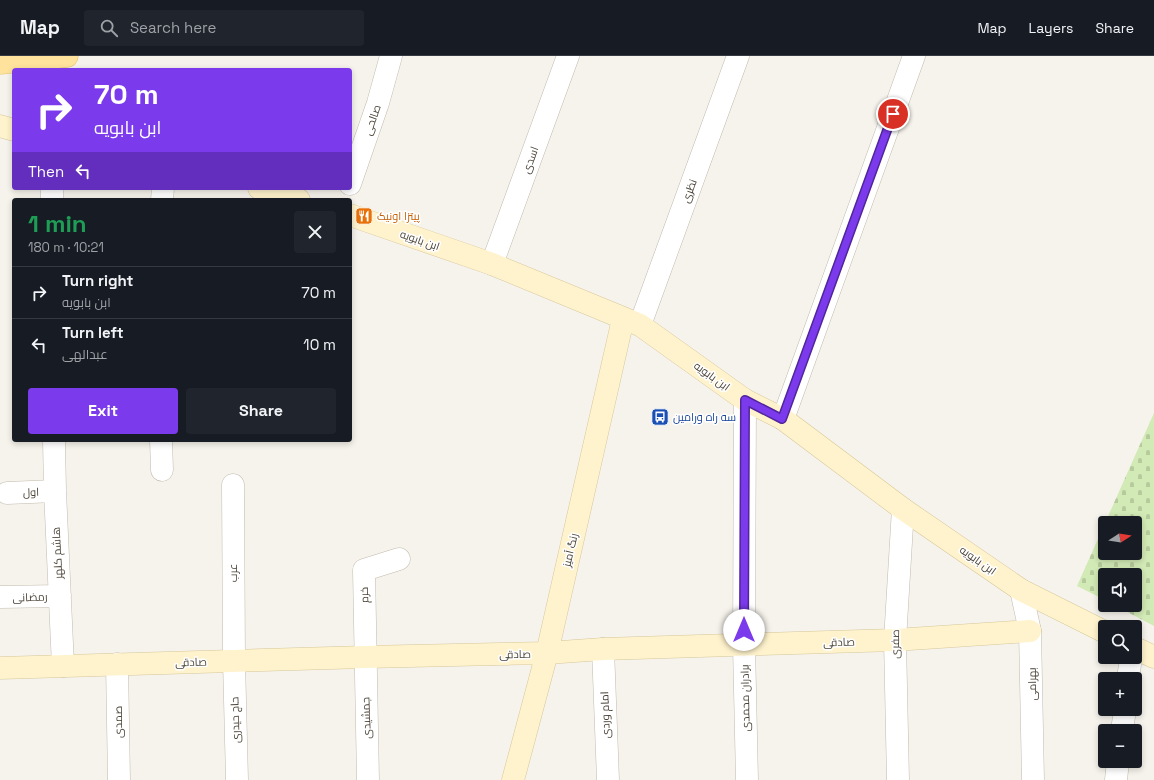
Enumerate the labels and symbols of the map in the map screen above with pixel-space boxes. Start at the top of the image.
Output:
pin [876,97,910,131]
street label: صالحی [360,103,384,137]
street label: اسدی [519,145,541,175]
street label: نظری [678,177,700,205]
restaurant icon: پیتزا اونیک [354,206,374,226]
place label: پیتزا اونیک [377,209,420,223]
street label: ابن بابویه [398,227,442,253]
street label: ابن بابویه [691,358,733,394]
bus stop icon: سه راه ورامین [650,407,670,427]
place label: سه راه ورامین [673,410,736,424]
street label: اول [23,485,39,499]
north arrow [1098,516,1142,560]
street label: هاشم کلهر [49,527,66,580]
street label: رنگ آمیز [559,532,581,569]
street label: ابن بابویه [957,542,999,578]
street label: عرب [226,564,240,582]
street label: خرم [357,587,372,603]
street label: رمضانی [12,589,48,605]
position arrow [723,609,765,651]
street label: صفری [888,629,902,659]
street label: صادقی [823,634,855,650]
street label: صادقی [499,647,531,661]
street label: صادقی [175,654,207,670]
street label: برادران محمدی [737,664,753,732]
street label: بهرامی [1025,667,1039,701]
street label: امام وردی [597,691,614,739]
street label: حاج حیدری [227,696,244,743]
street label: جمشیدی [358,697,374,739]
street label: صمدی [111,706,125,738]

